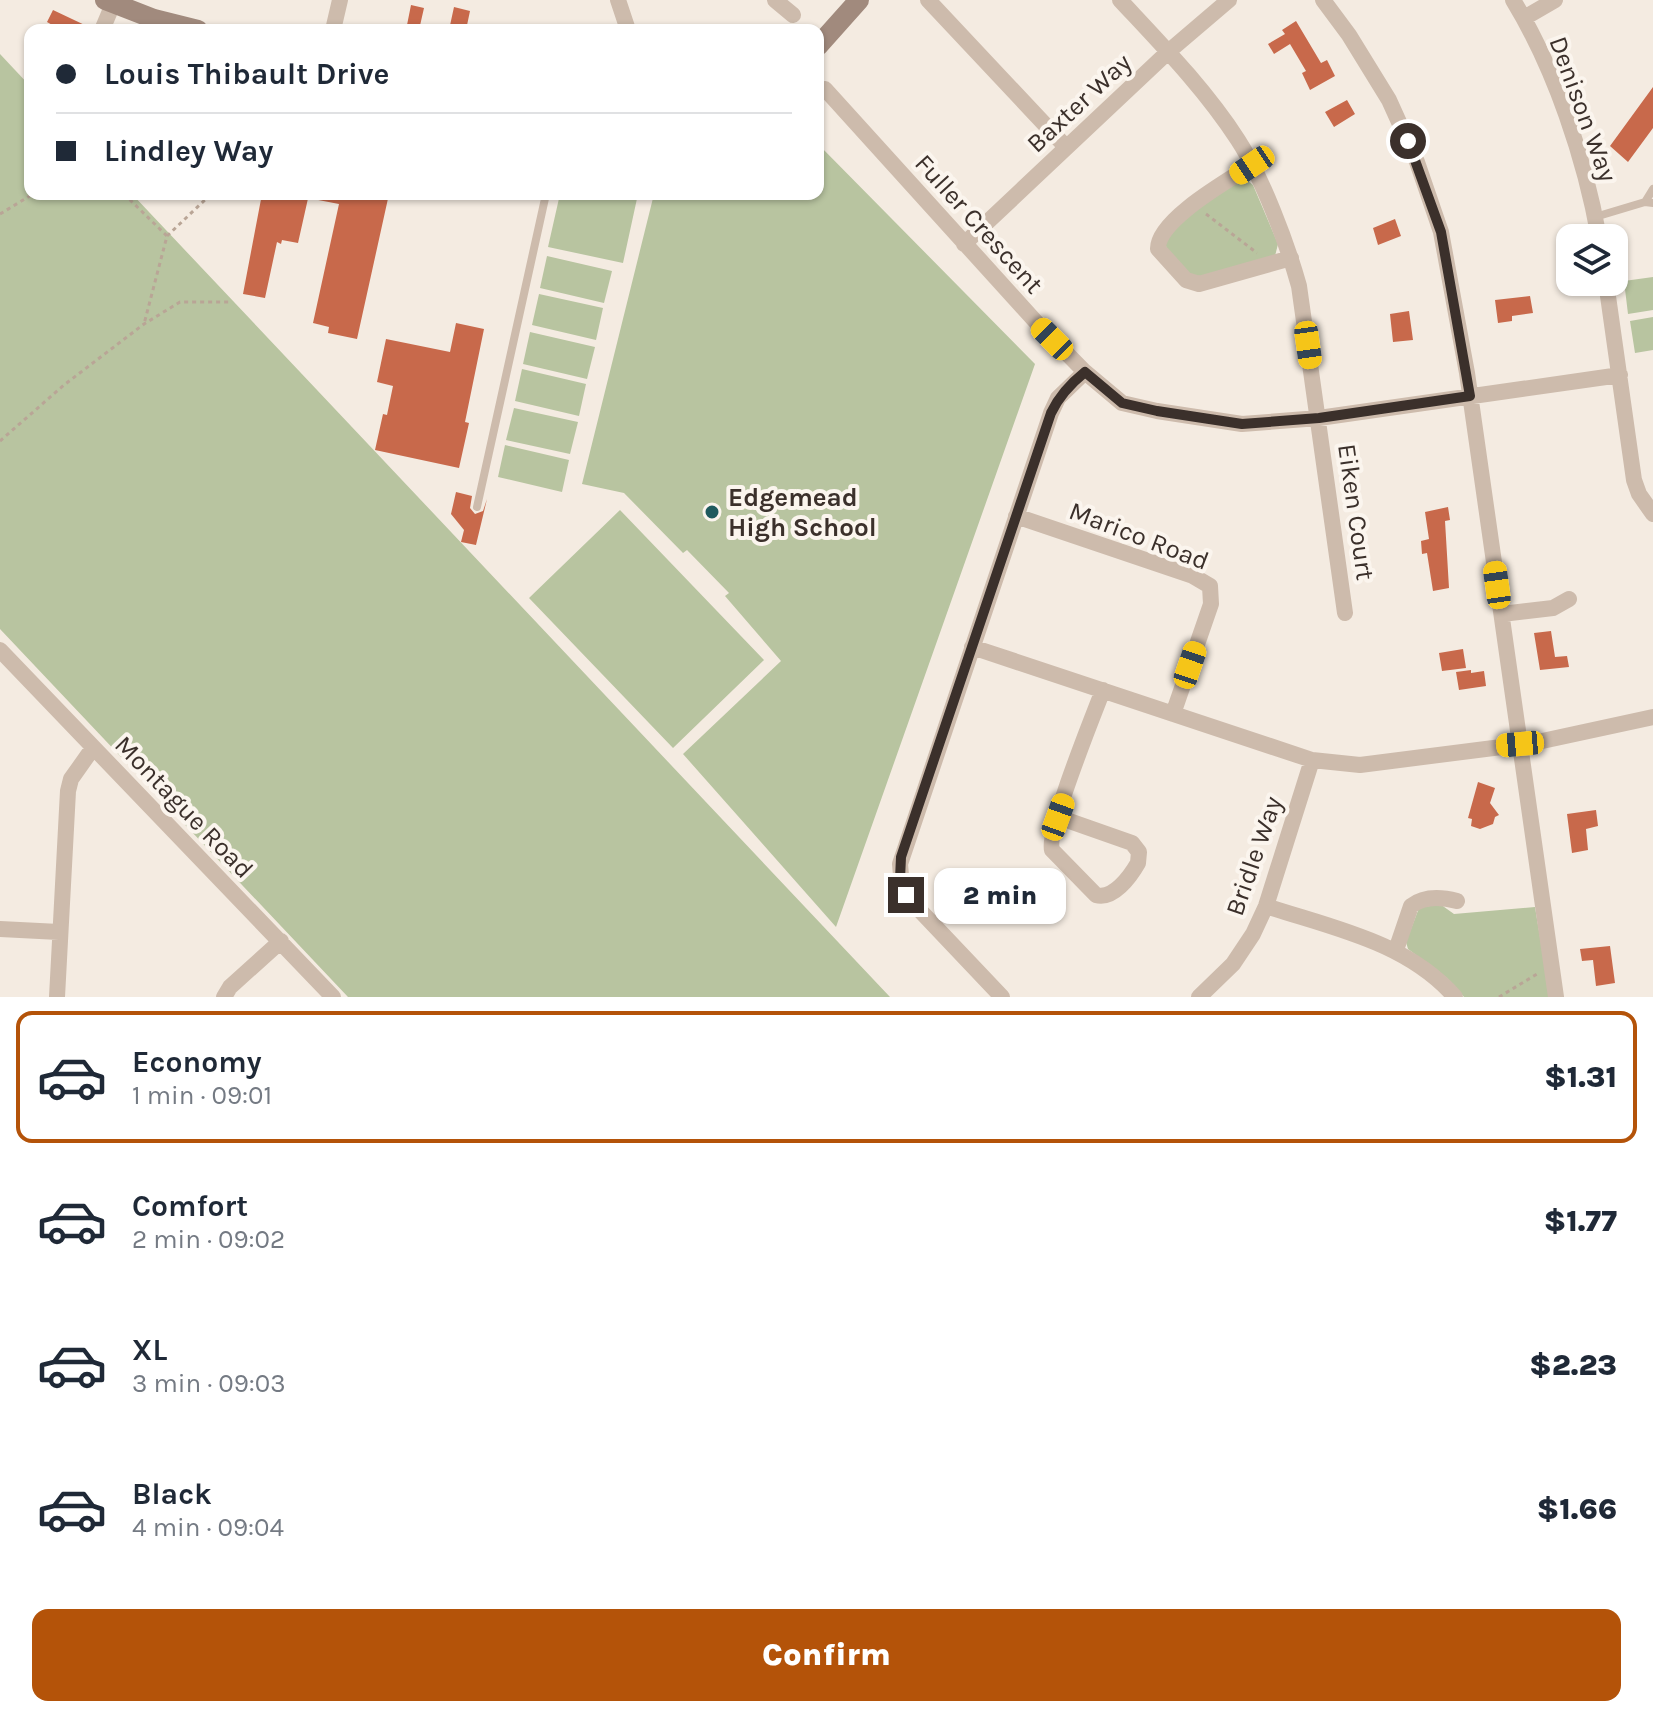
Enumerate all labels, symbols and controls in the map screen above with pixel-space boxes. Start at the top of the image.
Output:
street label: Denison Way [1542,32,1624,186]
street label: Baxter Way [1020,47,1138,159]
text: Louis Thibault Drive [104,56,389,92]
route start [1390,123,1426,159]
text: Lindley Way [104,133,273,169]
car [1225,142,1279,188]
street label: Fuller Crescent [908,148,1050,300]
map controls [1556,224,1628,296]
button: layers [1556,224,1628,296]
car [1027,314,1077,364]
car [1293,320,1323,370]
street label: Eiken Court [1331,442,1381,582]
place label: Edgemead High School [728,482,877,543]
street label: Marico Road [1065,495,1213,577]
marker: Edgemead High School [703,503,721,521]
car [1482,560,1512,610]
car [1171,638,1209,692]
street label: Montague Road [108,729,260,885]
car [1495,730,1545,758]
car [1039,790,1077,844]
street label: Bridle Way [1219,792,1289,920]
callout: 2 min [934,867,1066,923]
route end [888,877,924,913]
text: 2 min [963,880,1037,911]
icon: car [36,1041,108,1113]
text: Economy [132,1044,262,1080]
text: $1.31 [1544,1059,1617,1095]
text: 1 min · 09:01 [132,1080,272,1111]
icon: car [36,1185,108,1257]
text: Comfort [132,1188,248,1224]
text: $1.77 [1544,1203,1617,1239]
text: 2 min · 09:02 [132,1224,285,1255]
icon: car [36,1329,108,1401]
text: XL [132,1332,167,1368]
text: $2.23 [1529,1347,1617,1383]
text: 3 min · 09:03 [132,1368,286,1399]
icon: car [36,1473,108,1545]
text: Black [132,1476,212,1512]
text: $1.66 [1537,1491,1617,1527]
text: 4 min · 09:04 [132,1512,284,1543]
button: Confirm [32,1609,1621,1701]

